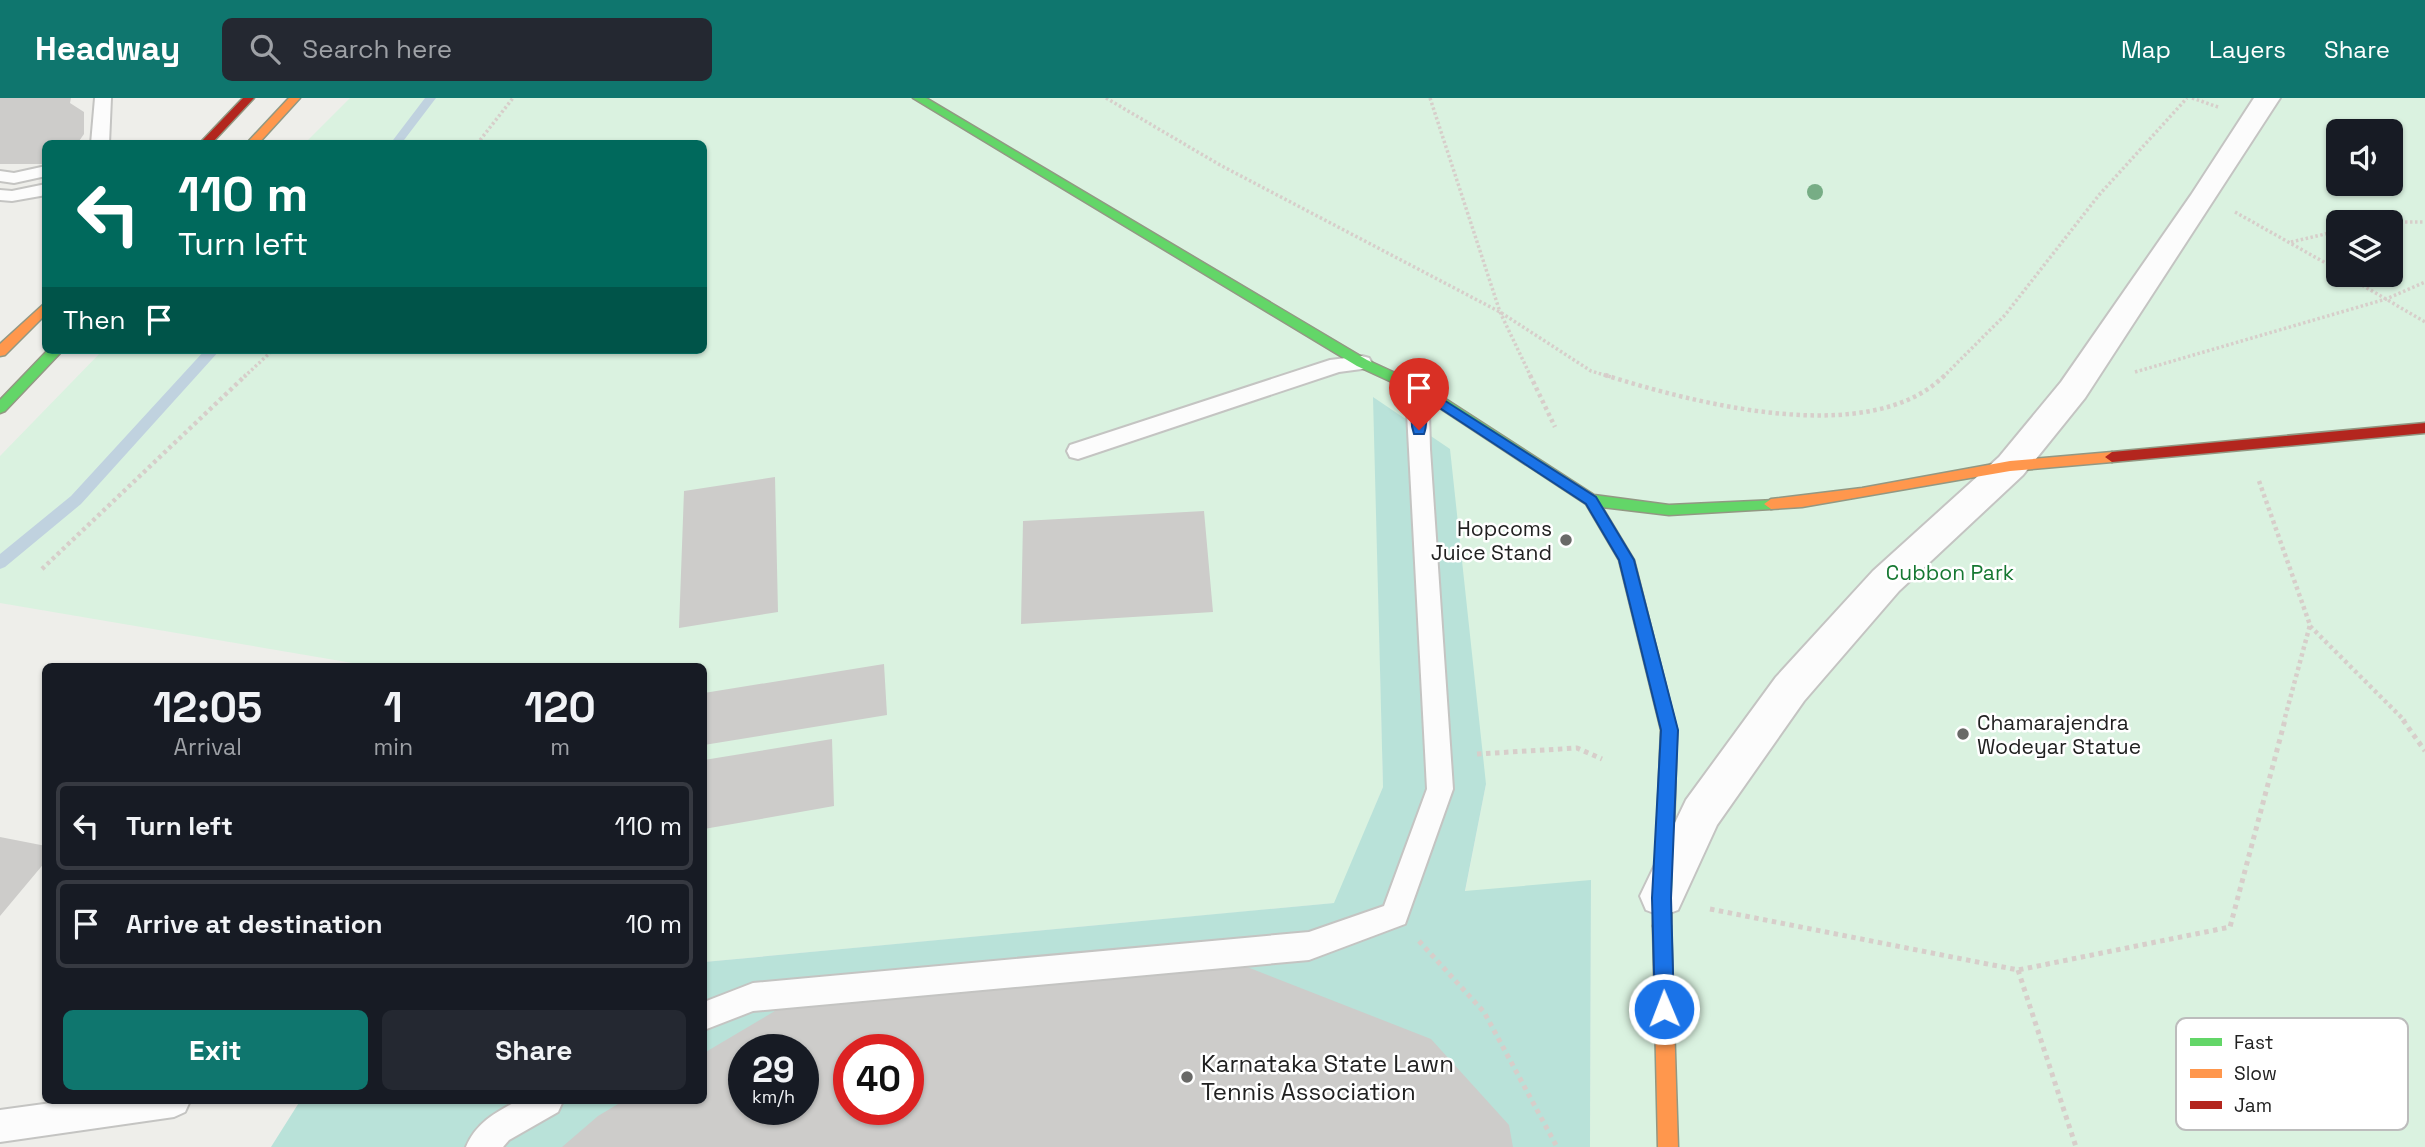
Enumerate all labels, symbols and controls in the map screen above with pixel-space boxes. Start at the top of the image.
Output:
search box [222,18,712,81]
text: Headway [35,28,180,70]
icon: search [246,30,284,68]
text: Search here [302,32,452,66]
text: Map [2121,34,2171,65]
text: Layers [2209,34,2286,65]
text: Share [2324,34,2390,65]
map controls [2326,119,2403,287]
button: sound [2326,119,2403,196]
text: 110 m [178,163,308,225]
icon: left [63,168,154,259]
button: layers [2326,210,2403,287]
text: Turn left [178,224,308,264]
icon: arrive [140,301,178,339]
text: Then [63,303,126,337]
pin [1389,358,1449,430]
icon: arrive [1400,369,1438,407]
place label: Hopcoms Juice Stand [1431,515,1552,566]
marker: Hopcoms Juice Stand [1558,532,1574,548]
park label: Cubbon Park [1886,559,2014,586]
text: 12:05 [153,681,262,734]
text: 1 [384,681,403,734]
text: 120 [524,681,596,734]
place label: Chamarajendra Wodeyar Statue [1977,709,2141,760]
marker: Chamarajendra Wodeyar Statue [1955,726,1971,742]
text: Arrival [174,732,242,762]
text: min [374,732,413,762]
text: m [550,732,570,762]
icon: left [67,807,105,845]
text: Turn left [126,809,233,843]
text: 110 m [615,809,682,843]
icon: arrive [67,905,105,943]
text: Arrive at destination [126,907,383,941]
text: 10 m [625,907,682,941]
position arrow [1627,972,1701,1046]
button: Exit [63,1010,368,1090]
button: Share [382,1010,686,1090]
legend [2176,1018,2408,1130]
text: Fast [2234,1030,2274,1055]
speed limit sign: 40 [833,1034,924,1125]
text: 29 [752,1048,795,1092]
place label: Karnataka State Lawn Tennis Association [1201,1048,1454,1107]
text: Slow [2234,1061,2277,1086]
marker: Karnataka State Lawn Tennis Association [1179,1069,1195,1085]
text: km/h [752,1085,795,1108]
text: Jam [2234,1093,2272,1118]

